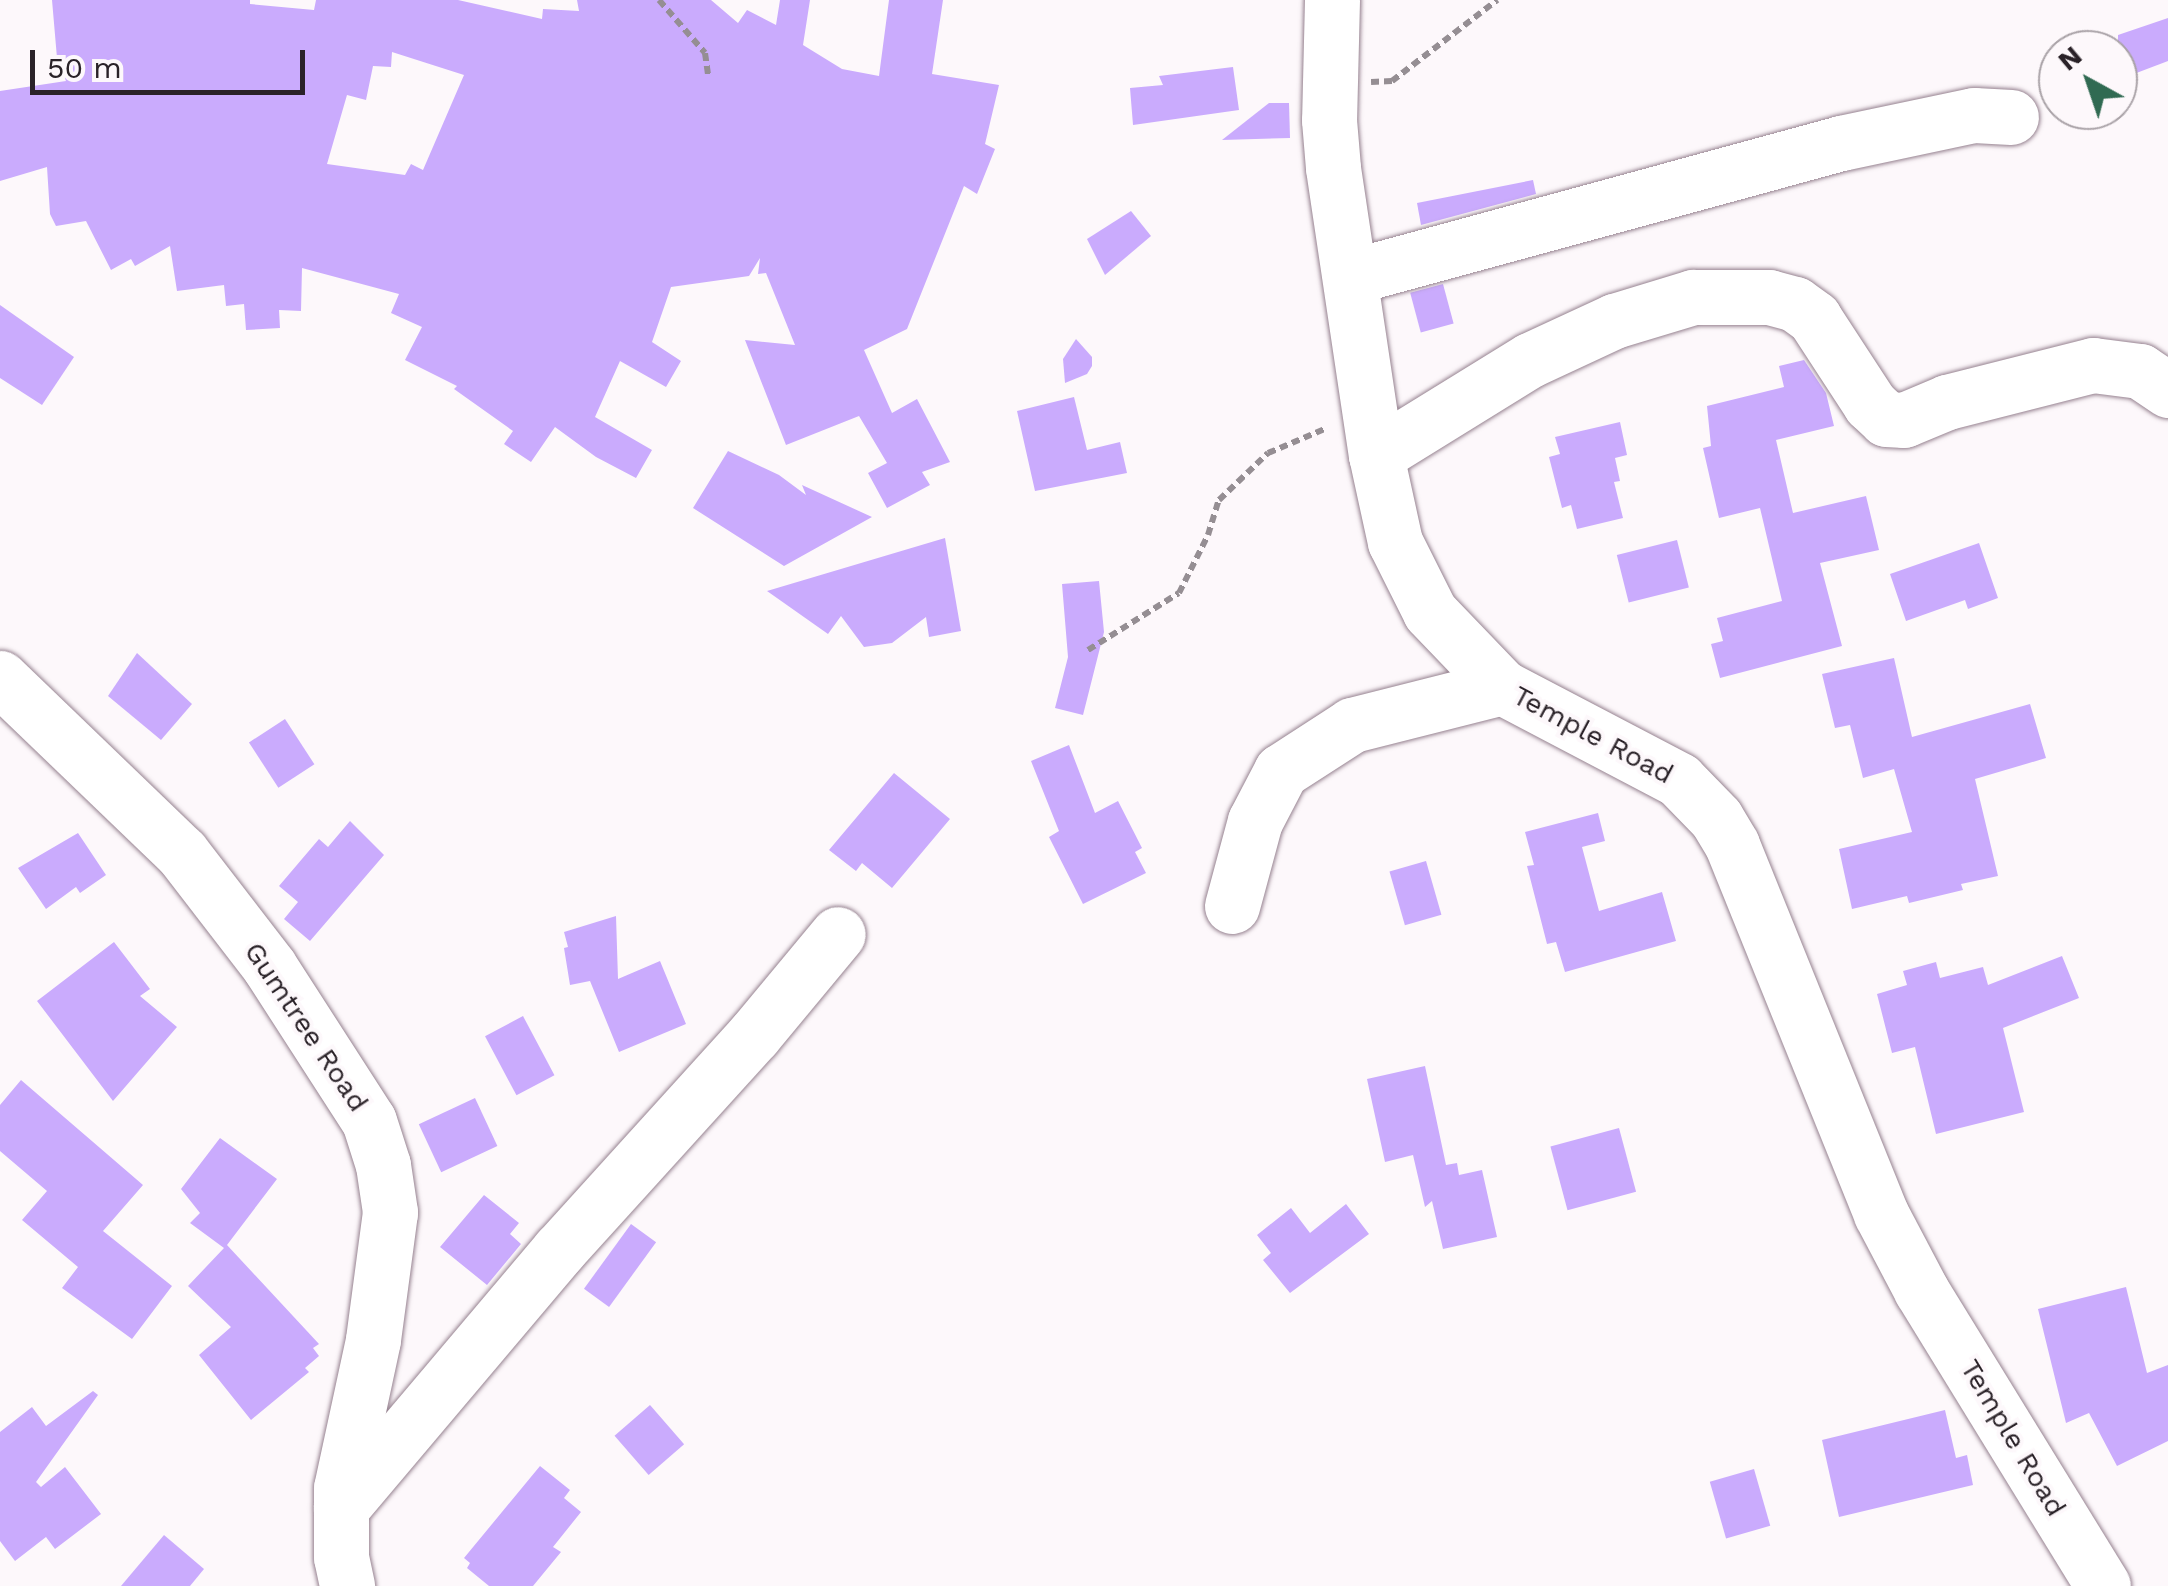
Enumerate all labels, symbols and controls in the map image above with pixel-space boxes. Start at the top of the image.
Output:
scale bar [35,30,310,92]
north arrow [2038,30,2138,130]
text: N [2051,39,2088,77]
text: 50 m [47,50,122,85]
street label: Temple Road [1507,679,1679,791]
street label: Gumtree Road [237,936,375,1118]
street label: Temple Road [1953,1354,2073,1522]

